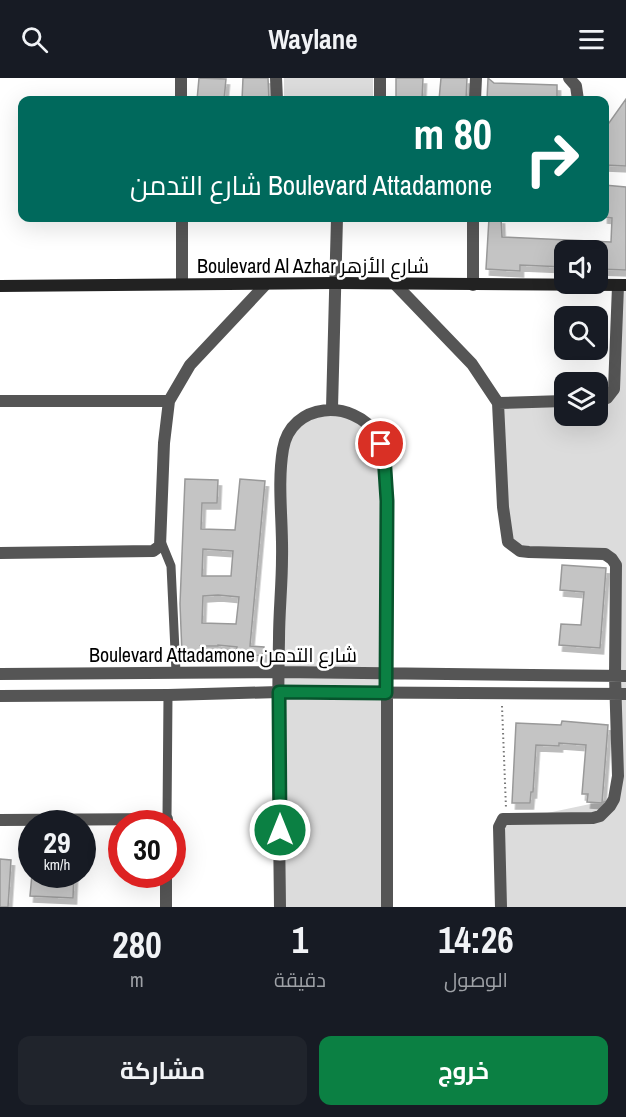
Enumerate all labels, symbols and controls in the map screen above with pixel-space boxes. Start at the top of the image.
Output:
text: Waylane [268,21,358,57]
icon: search [18,23,51,56]
icon: menu [575,23,608,56]
text: 80 m [413,106,492,162]
icon: right [513,120,591,198]
text: Boulevard Attadamone شارع التدمن [130,167,492,203]
map controls [554,240,608,426]
button: sound [554,240,608,294]
street label: Boulevard Al Azhar شارع الأزهر [197,252,429,280]
button: search [554,306,608,360]
button: layers [554,372,608,426]
pin [355,418,406,469]
icon: arrive [364,427,397,460]
street label: Boulevard Attadamone شارع التدمن [89,641,357,669]
position arrow [248,798,312,862]
speed limit sign: 30 [108,810,186,888]
text: 29 [43,822,71,862]
text: km/h [44,854,70,875]
text: 1 [292,916,308,964]
text: 14:26 [438,916,514,964]
text: 280 [112,921,162,969]
text: m [130,966,144,993]
text: دقيقة [274,966,326,993]
text: الوصول [444,966,508,993]
button: مشاركة [18,1036,307,1105]
button: خروج [319,1036,608,1105]

